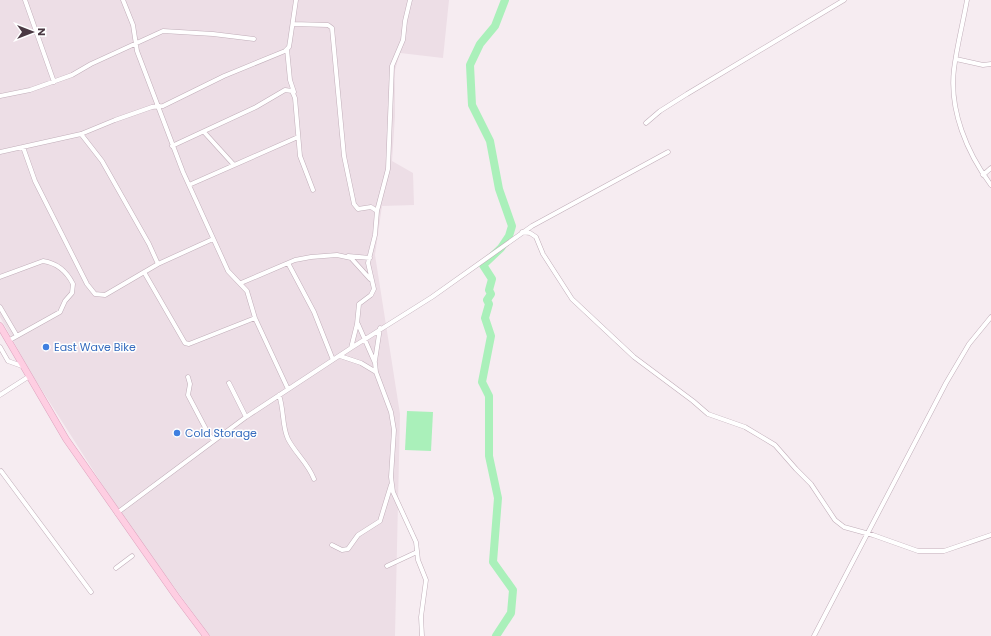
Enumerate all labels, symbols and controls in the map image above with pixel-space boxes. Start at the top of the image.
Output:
north arrow [12,12,52,52]
text: N [34,28,50,36]
place label: East Wave Bike [54,339,136,355]
marker: East Wave Bike [41,342,51,352]
place label: Cold Storage [185,425,257,441]
marker: Cold Storage [172,428,182,438]

